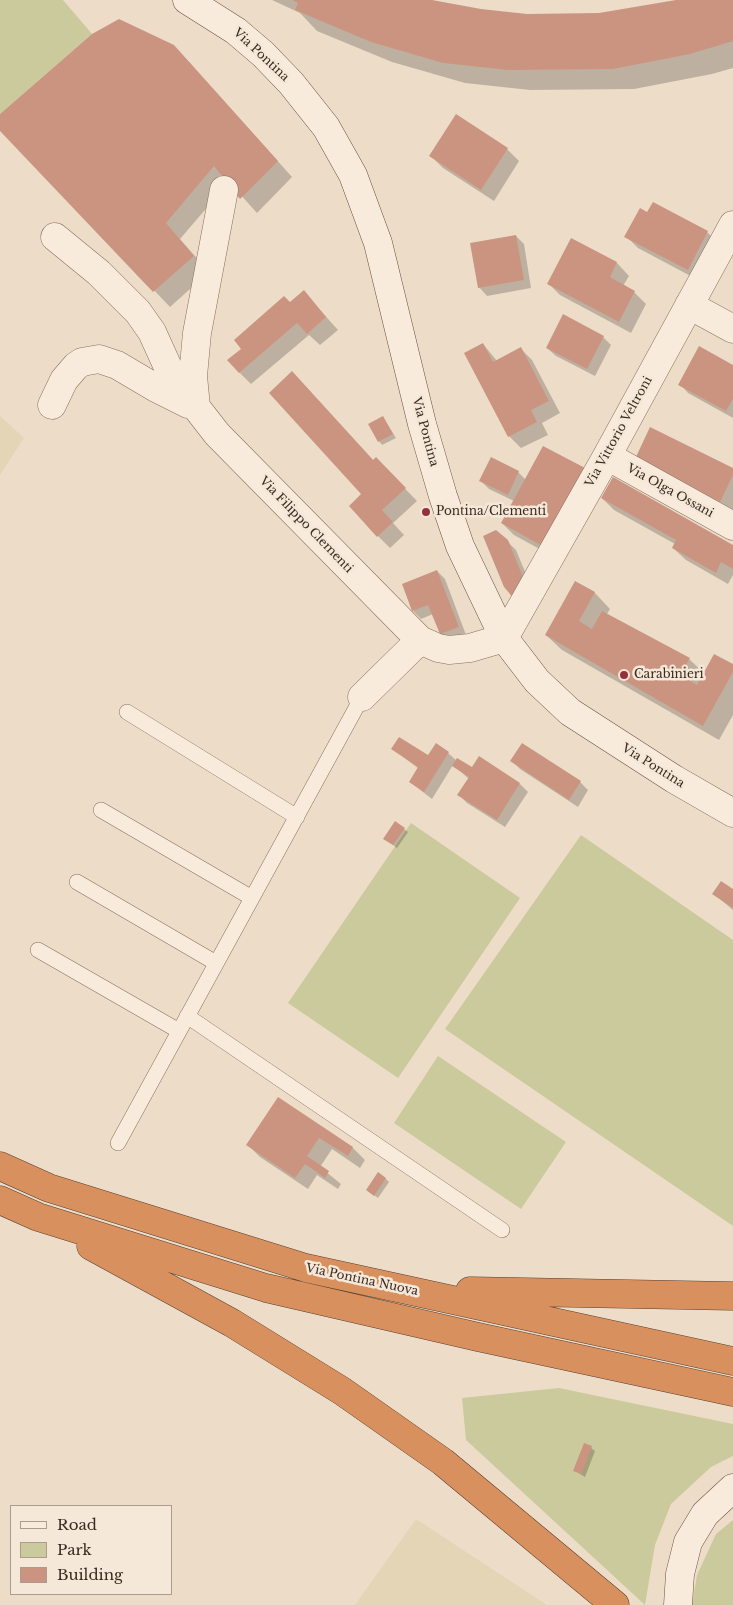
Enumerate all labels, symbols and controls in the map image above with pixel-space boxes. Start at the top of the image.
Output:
street label: Via Pontina [230,26,292,84]
street label: Via Vittorio Veltroni [583,374,655,490]
street label: Via Pontina [409,396,441,468]
street label: Via Olga Ossani [624,461,716,521]
street label: Via Filippo Clementi [256,474,356,576]
place label: Pontina/Clementi [436,505,546,519]
marker: Pontina/Clementi [420,506,432,518]
place label: Carabinieri [634,668,704,682]
marker: Carabinieri [618,669,630,681]
street label: Via Pontina [619,741,687,791]
street label: Via Pontina Nuova [305,1261,419,1299]
legend [10,1505,172,1595]
text: Road [57,1515,97,1534]
text: Park [57,1540,92,1559]
text: Building [57,1565,123,1584]

